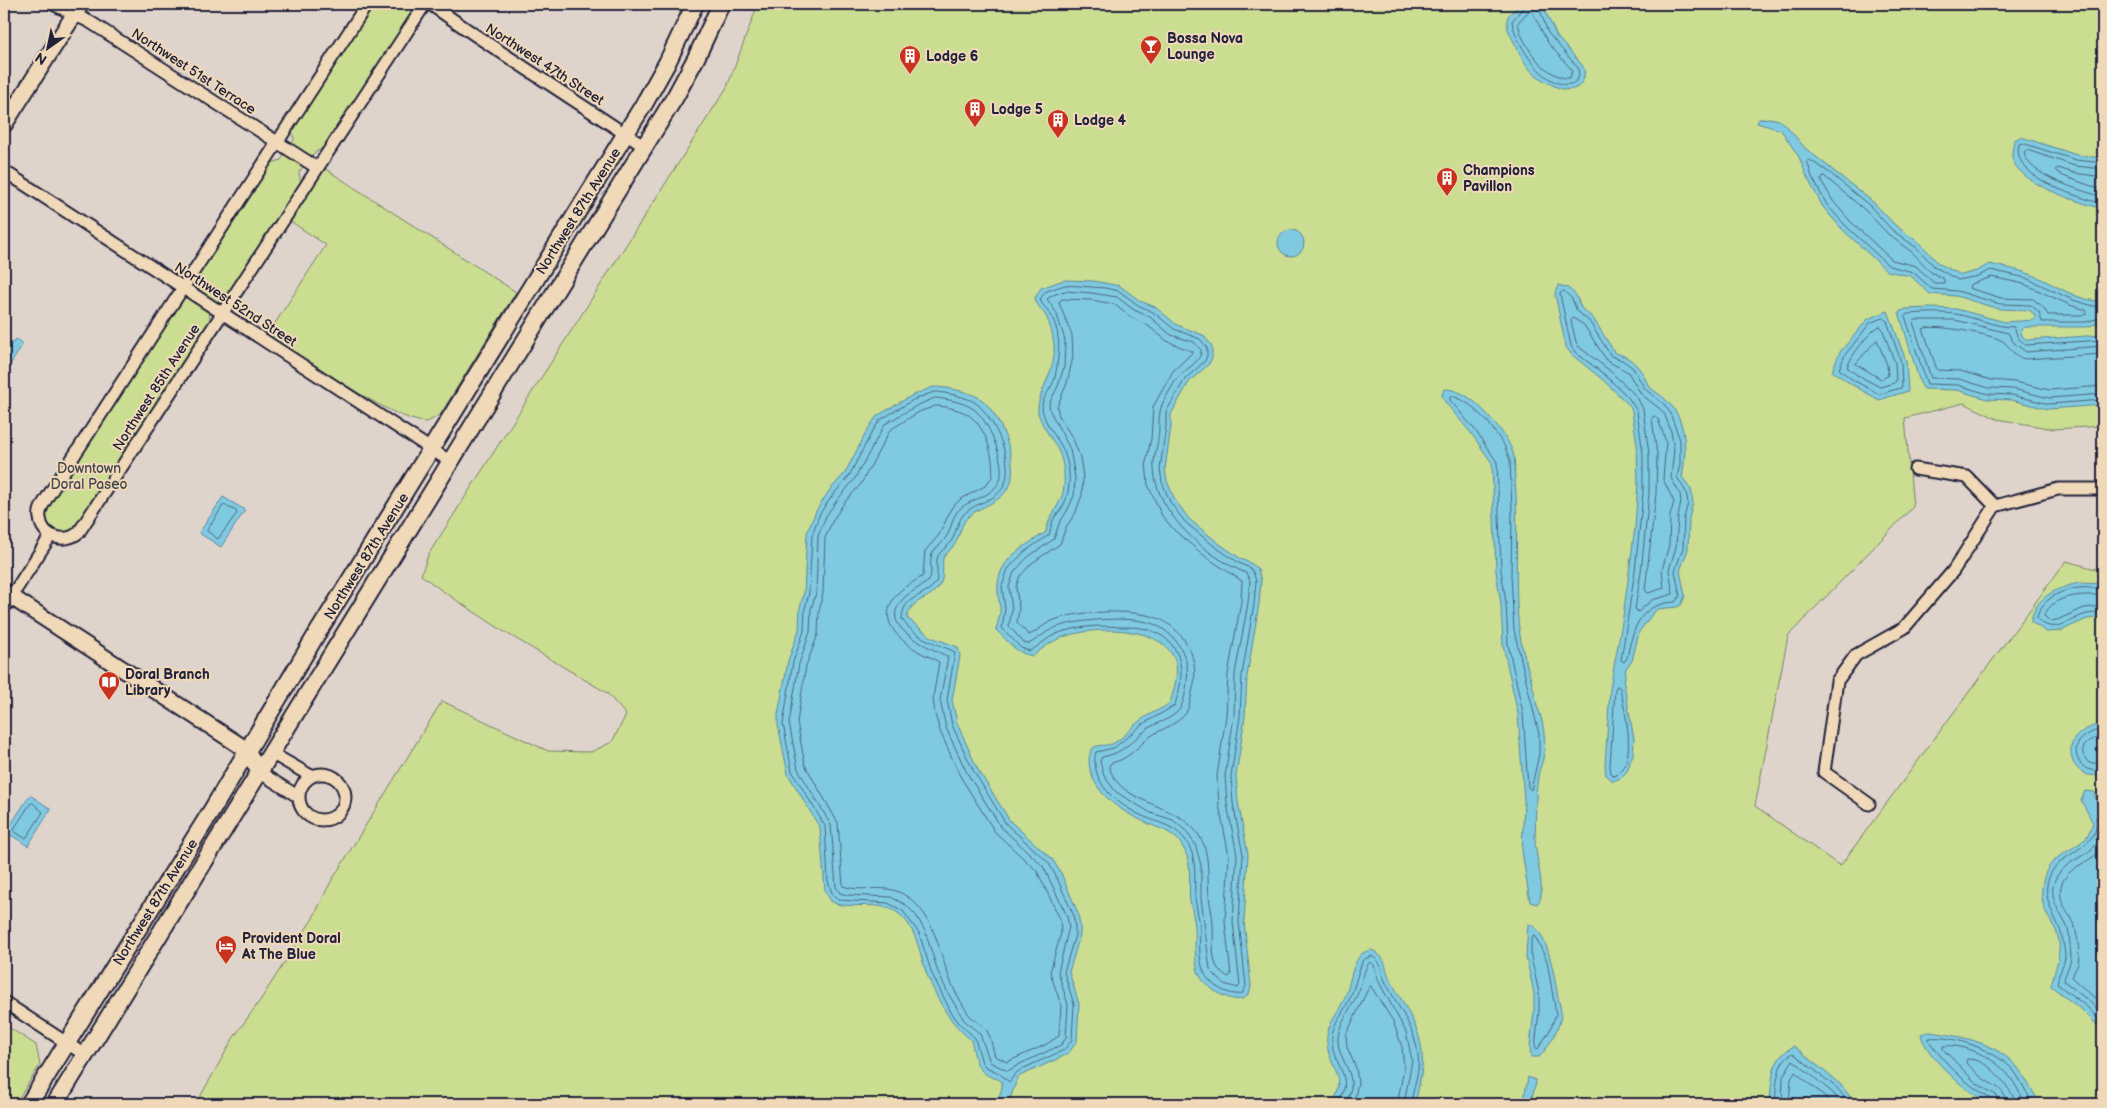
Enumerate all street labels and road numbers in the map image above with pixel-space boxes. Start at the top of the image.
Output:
street label: Northwest 47th Street [482,20,608,109]
street label: Northwest 51st Terrace [128,25,259,118]
street label: Northwest 87th Avenue [533,145,624,278]
street label: Northwest 52nd Street [171,259,301,351]
street label: Northwest 85th Avenue [109,321,204,454]
street label: Northwest 87th Avenue [321,490,412,623]
street label: Northwest 87th Avenue [110,836,201,969]

